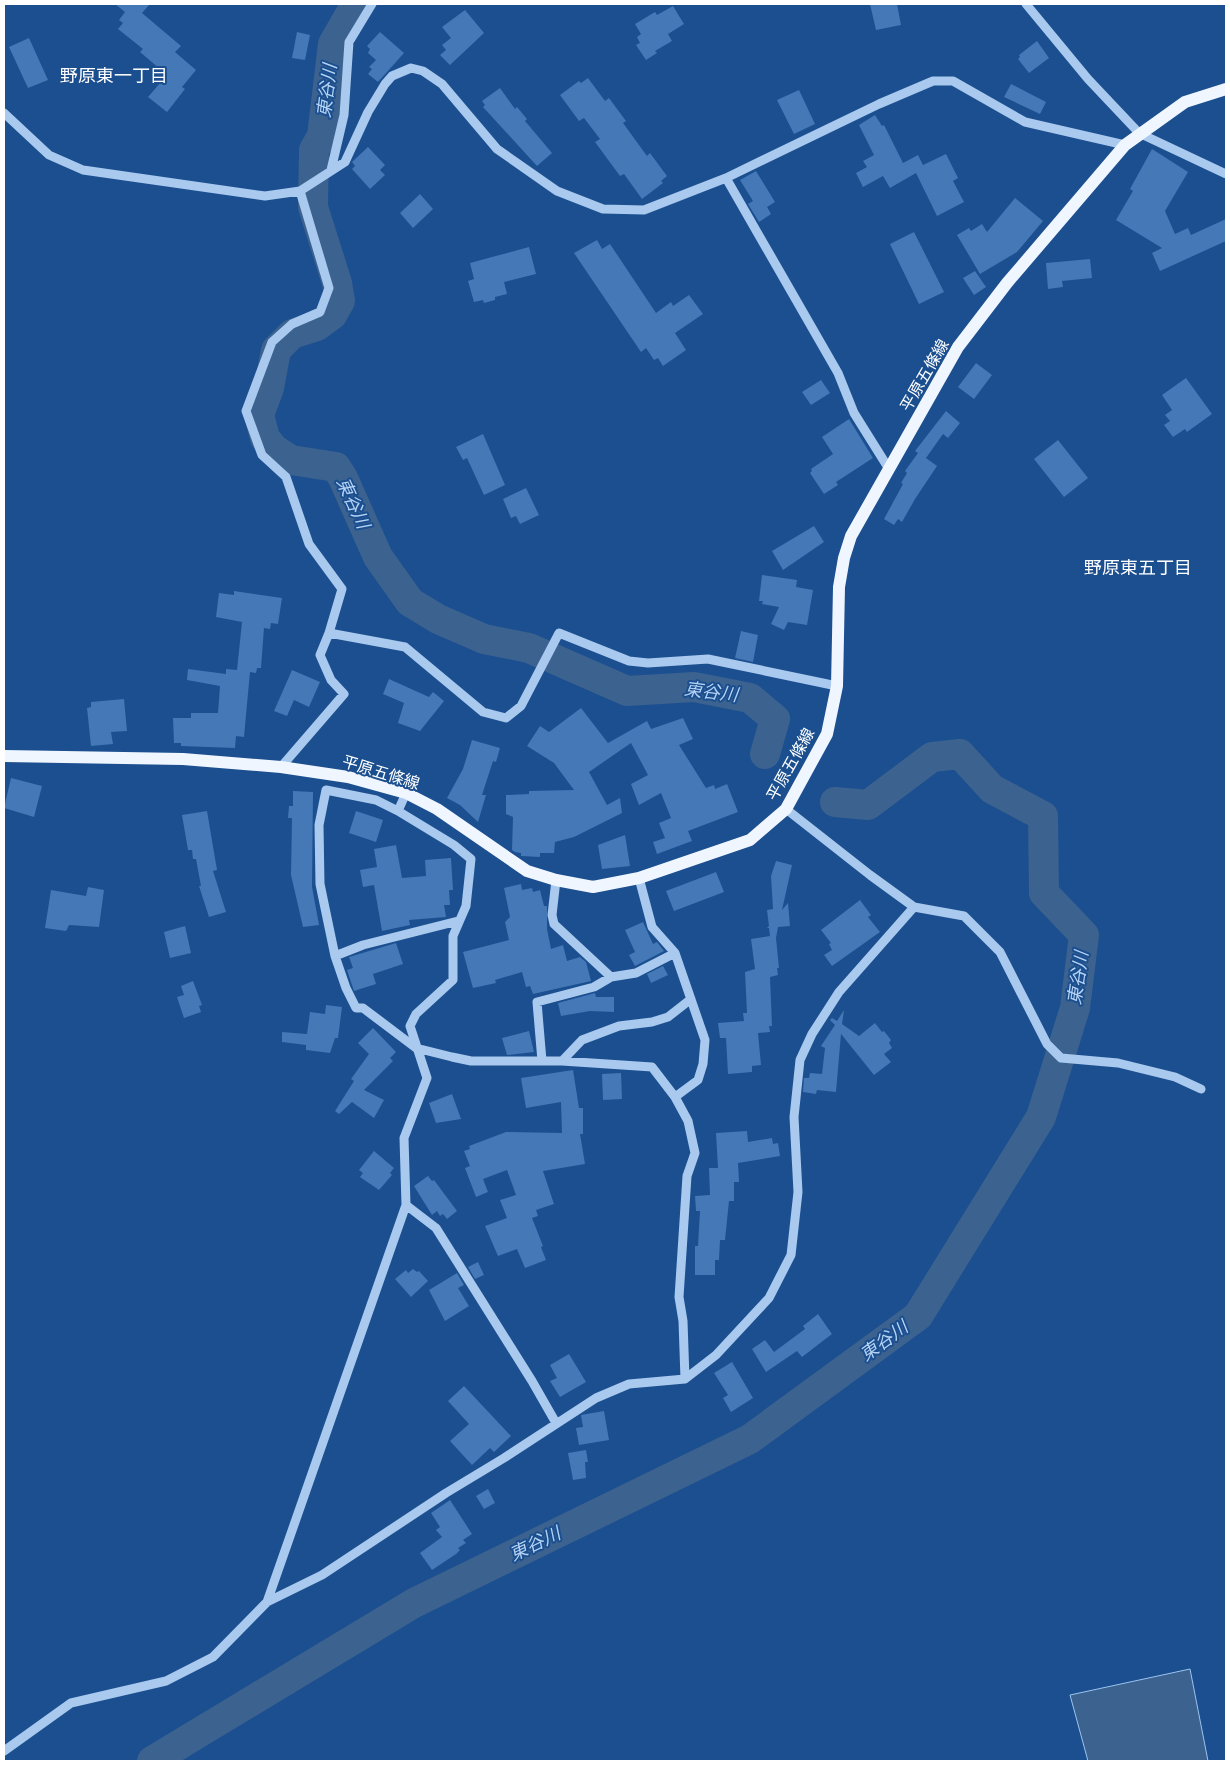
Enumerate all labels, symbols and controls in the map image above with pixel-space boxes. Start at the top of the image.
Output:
water label: 東谷川 [313,61,340,119]
district label: 野原東一丁目 [60,65,168,86]
street label: 平原五條線 [895,335,953,415]
water label: 東谷川 [333,474,375,534]
district label: 野原東五丁目 [1084,557,1192,578]
water label: 東谷川 [683,678,741,705]
street label: 平原五條線 [762,724,818,804]
street label: 平原五條線 [340,751,422,793]
water label: 東谷川 [1063,948,1092,1006]
water label: 東谷川 [856,1315,913,1365]
water label: 東谷川 [506,1521,565,1565]

